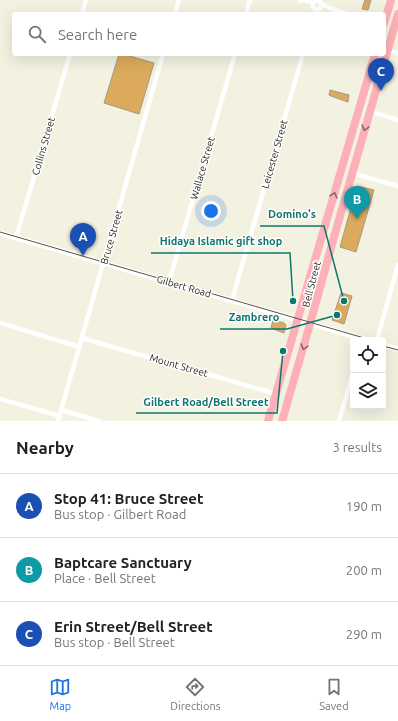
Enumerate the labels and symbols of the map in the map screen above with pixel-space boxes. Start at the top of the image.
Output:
pin: C [368,58,394,91]
street label: Collins Street [30,116,57,176]
street label: Leicester Street [259,118,290,190]
one-way arrow [361,124,370,131]
street label: Wallace Street [188,135,217,201]
pin: B [344,186,370,219]
one-way arrow [329,192,338,199]
your location [201,201,221,221]
callout: Domino's [260,203,324,226]
text: Domino's [268,208,316,220]
street label: Bruce Street [98,209,125,266]
pin: A [70,223,96,256]
callout: Hidaya Islamic gift shop [151,230,290,253]
text: Hidaya Islamic gift shop [160,235,283,247]
street label: Bell Street [300,260,323,308]
street label: Gilbert Road [155,273,212,300]
callout: Zambrero [220,306,287,329]
text: Zambrero [229,311,280,323]
one-way arrow [300,344,309,351]
street label: Mount Street [148,352,209,379]
callout: Gilbert Road/Bell Street [136,390,277,413]
text: Gilbert Road/Bell Street [143,396,269,408]

